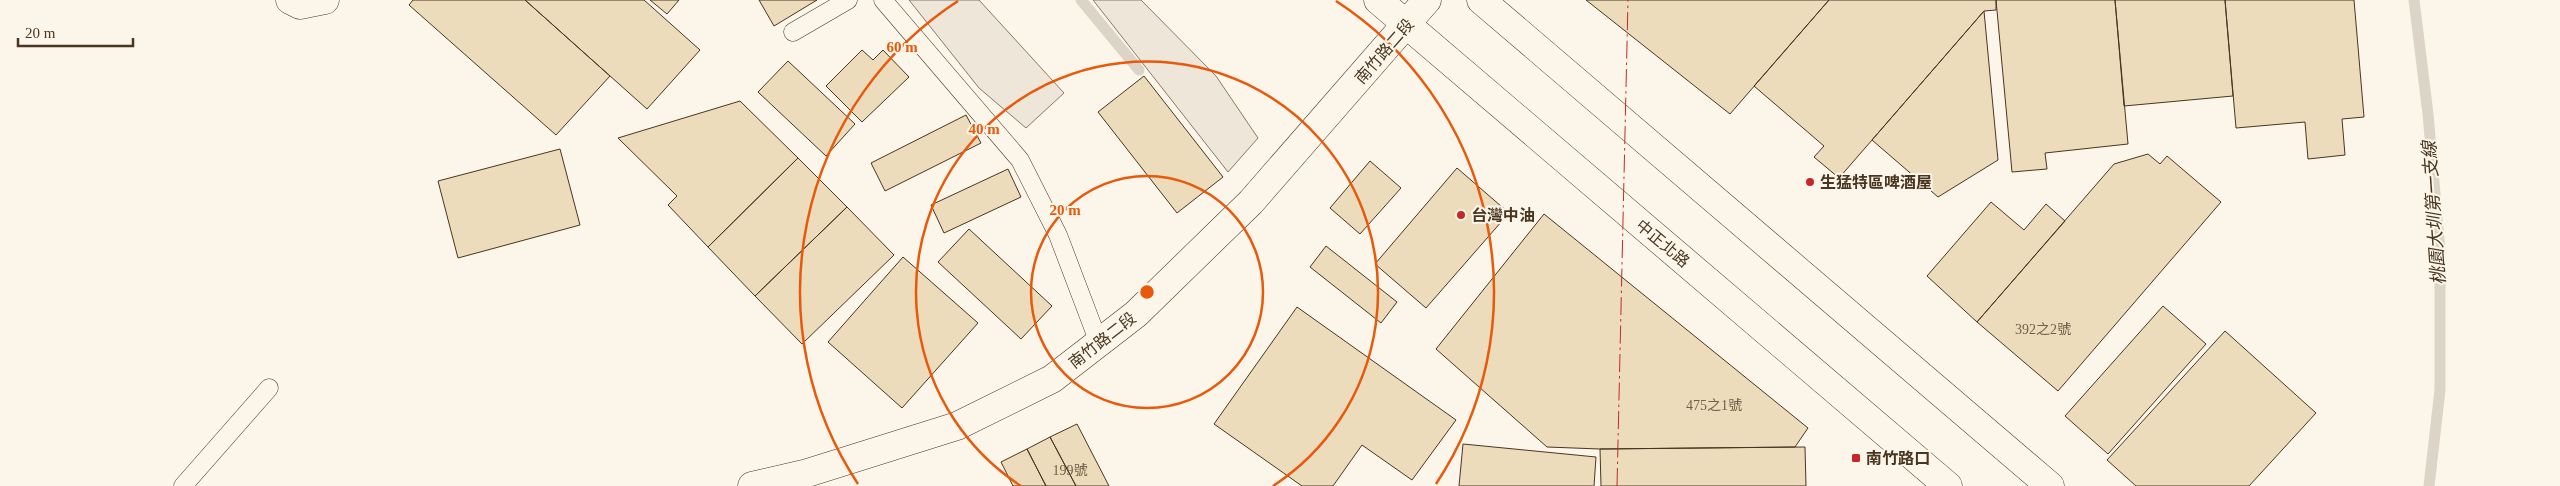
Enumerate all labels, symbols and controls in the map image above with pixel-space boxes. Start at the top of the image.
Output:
scale bar [18,15,132,47]
street label: 南竹路二段 [1352,16,1417,87]
text: 20 m [25,25,56,41]
text: 60 m [886,39,918,55]
text: 40 m [968,121,1000,137]
water label: 桃園大圳第一支線 [2419,138,2449,286]
place label: 生猛特區啤酒屋 [1820,173,1932,191]
marker: 生猛特區啤酒屋 [1804,176,1816,188]
text: 20 m [1049,202,1081,218]
place label: 台灣中油 [1471,207,1535,224]
marker: 台灣中油 [1455,209,1467,221]
street label: 中正北路 [1633,216,1693,270]
centre of rings [1138,283,1156,301]
street label: 南竹路二段 [1066,309,1139,372]
house number: 392之2號 [2015,322,2071,337]
house number: 475之1號 [1686,398,1742,413]
place label: 南竹路口 [1866,450,1930,467]
marker: 南竹路口 [1850,452,1862,464]
house number: 199號 [1053,463,1088,478]

